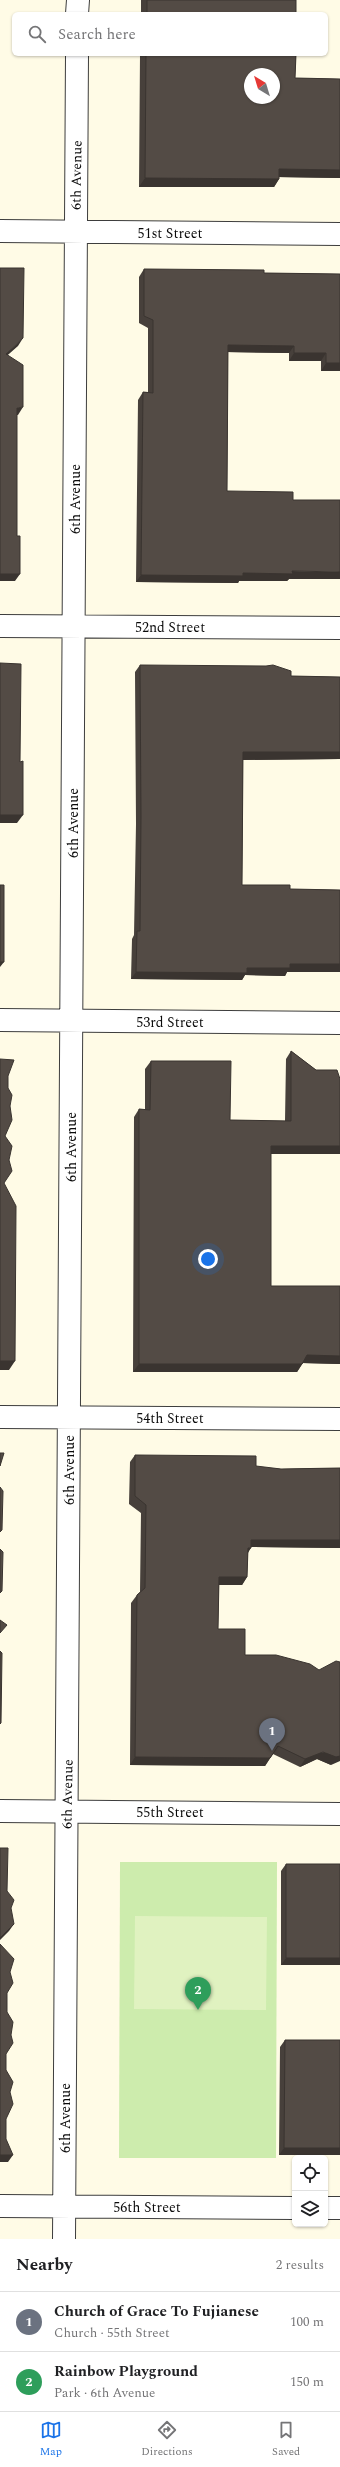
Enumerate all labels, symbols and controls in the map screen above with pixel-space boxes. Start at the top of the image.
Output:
search box [12,12,328,56]
icon: search [26,23,48,45]
text: Search here [58,23,136,46]
north arrow [244,68,280,104]
street label: 6th Avenue [65,140,88,210]
street label: 51st Street [137,223,203,244]
street label: 6th Avenue [65,464,86,534]
street label: 52nd Street [135,617,205,638]
street label: 6th Avenue [63,788,84,858]
street label: 53rd Street [136,1012,204,1033]
street label: 6th Avenue [61,1112,82,1182]
your location [198,1249,218,1269]
street label: 54th Street [136,1408,204,1429]
street label: 6th Avenue [59,1435,80,1505]
pin: 1 [259,1718,285,1751]
street label: 6th Avenue [56,1759,79,1829]
street label: 55th Street [136,1802,204,1823]
pin: 2 [185,1977,211,2010]
street label: 6th Avenue [55,2083,76,2153]
map controls [292,2155,328,2227]
button: locate [292,2155,328,2191]
button: layers [292,2191,328,2227]
street label: 56th Street [113,2197,181,2218]
text: Nearby [16,2252,72,2278]
text: 2 results [276,2255,324,2275]
text: Church of Grace To Fujianese [54,2300,259,2323]
text: 1 [25,2312,33,2332]
text: 100 m [290,2312,324,2332]
text: Church · 55th Street [54,2323,170,2343]
text: Rainbow Playground [54,2360,198,2383]
text: 2 [25,2372,33,2392]
text: 150 m [290,2372,324,2392]
text: Park · 6th Avenue [54,2383,155,2403]
tab: Map [40,2419,62,2460]
tab: Directions [141,2419,193,2460]
tab: Saved [272,2419,300,2460]

